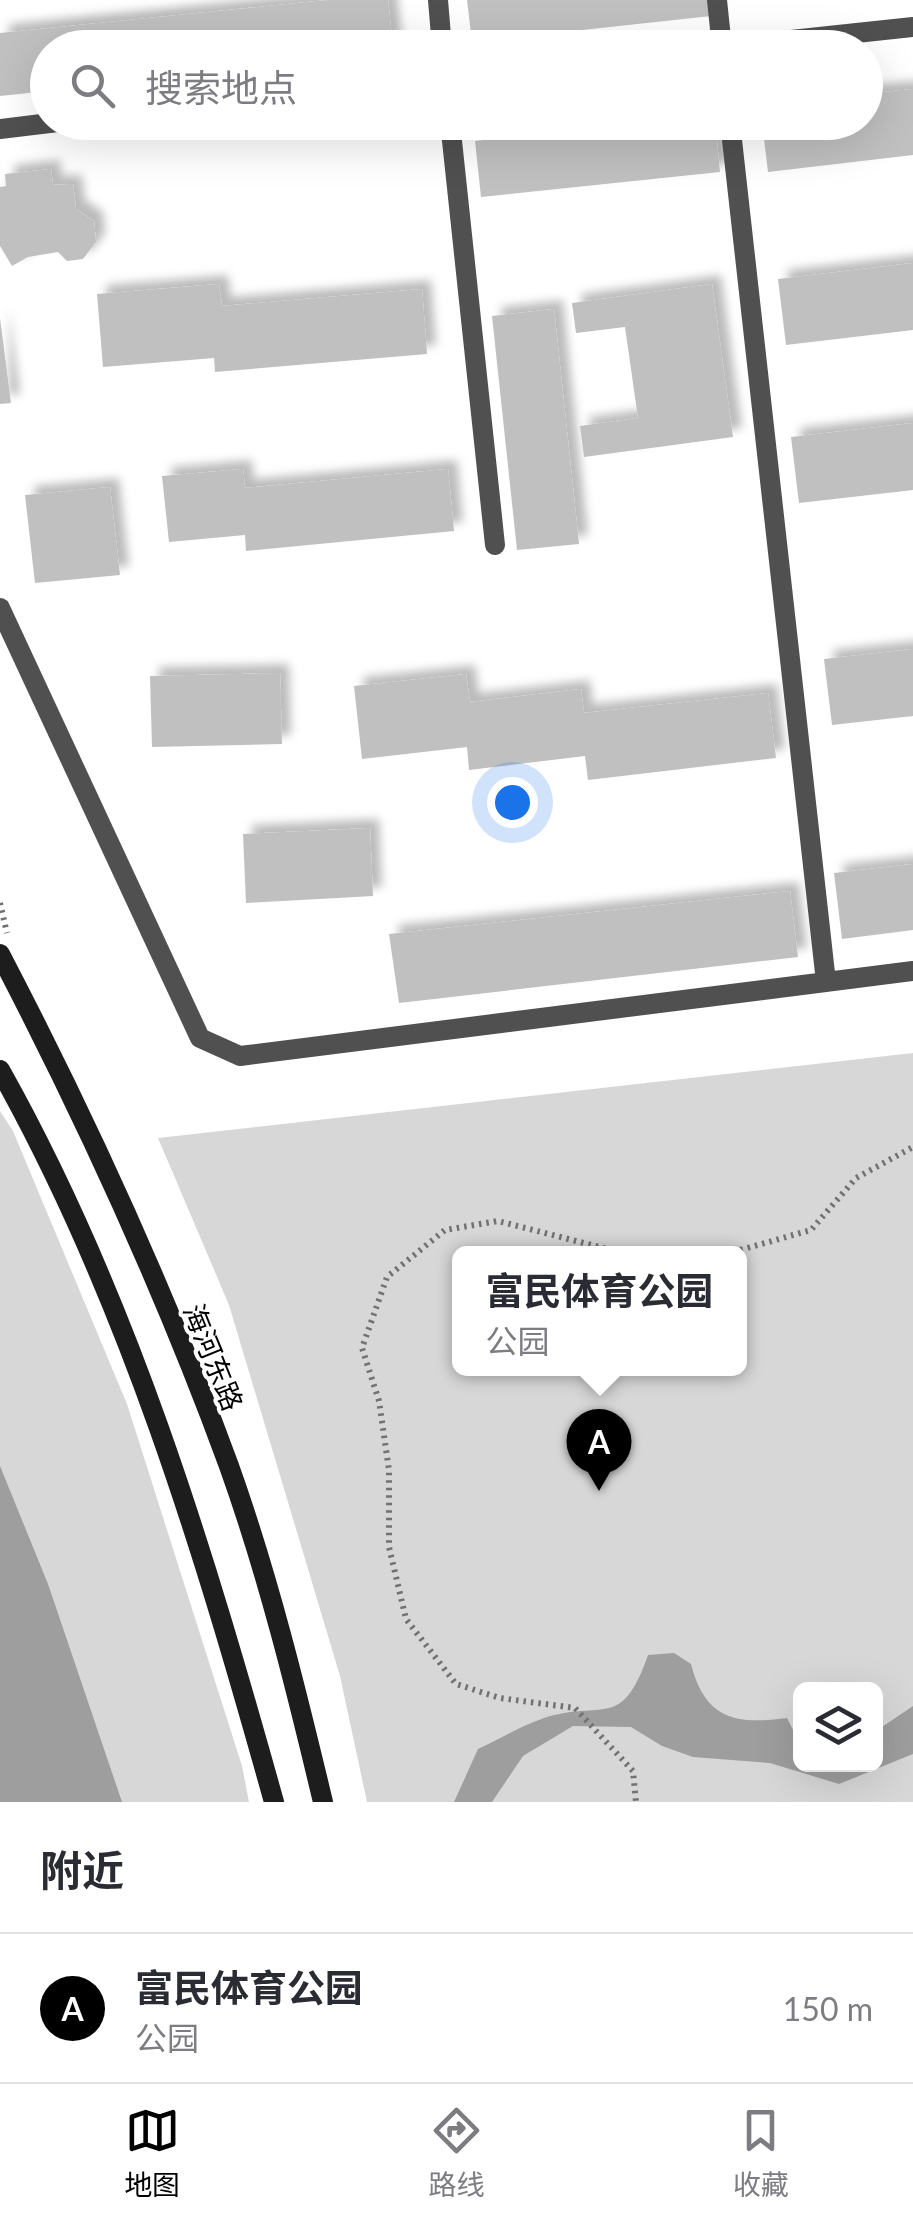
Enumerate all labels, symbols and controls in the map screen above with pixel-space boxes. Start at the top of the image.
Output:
search box [30,30,883,140]
icon: search [65,58,120,113]
text: 搜索地点 [145,64,297,110]
your location [487,777,538,828]
popup [452,1246,747,1376]
text: 富民体育公园 [485,1267,714,1313]
street label: 海河东路 [177,1299,251,1415]
text: 公园 [485,1321,550,1360]
pin: A [566,1408,632,1491]
map controls [793,1682,883,1772]
button: layers [793,1682,883,1772]
text: 附近 [40,1845,124,1895]
text: 富民体育公园 [135,1964,363,2010]
text: A [61,1989,84,2028]
text: 150 m [783,1989,873,2028]
text: 公园 [135,2018,199,2057]
tab: 地图 [124,2103,180,2203]
tab: 路线 [428,2103,485,2203]
tab: 收藏 [733,2103,789,2203]

